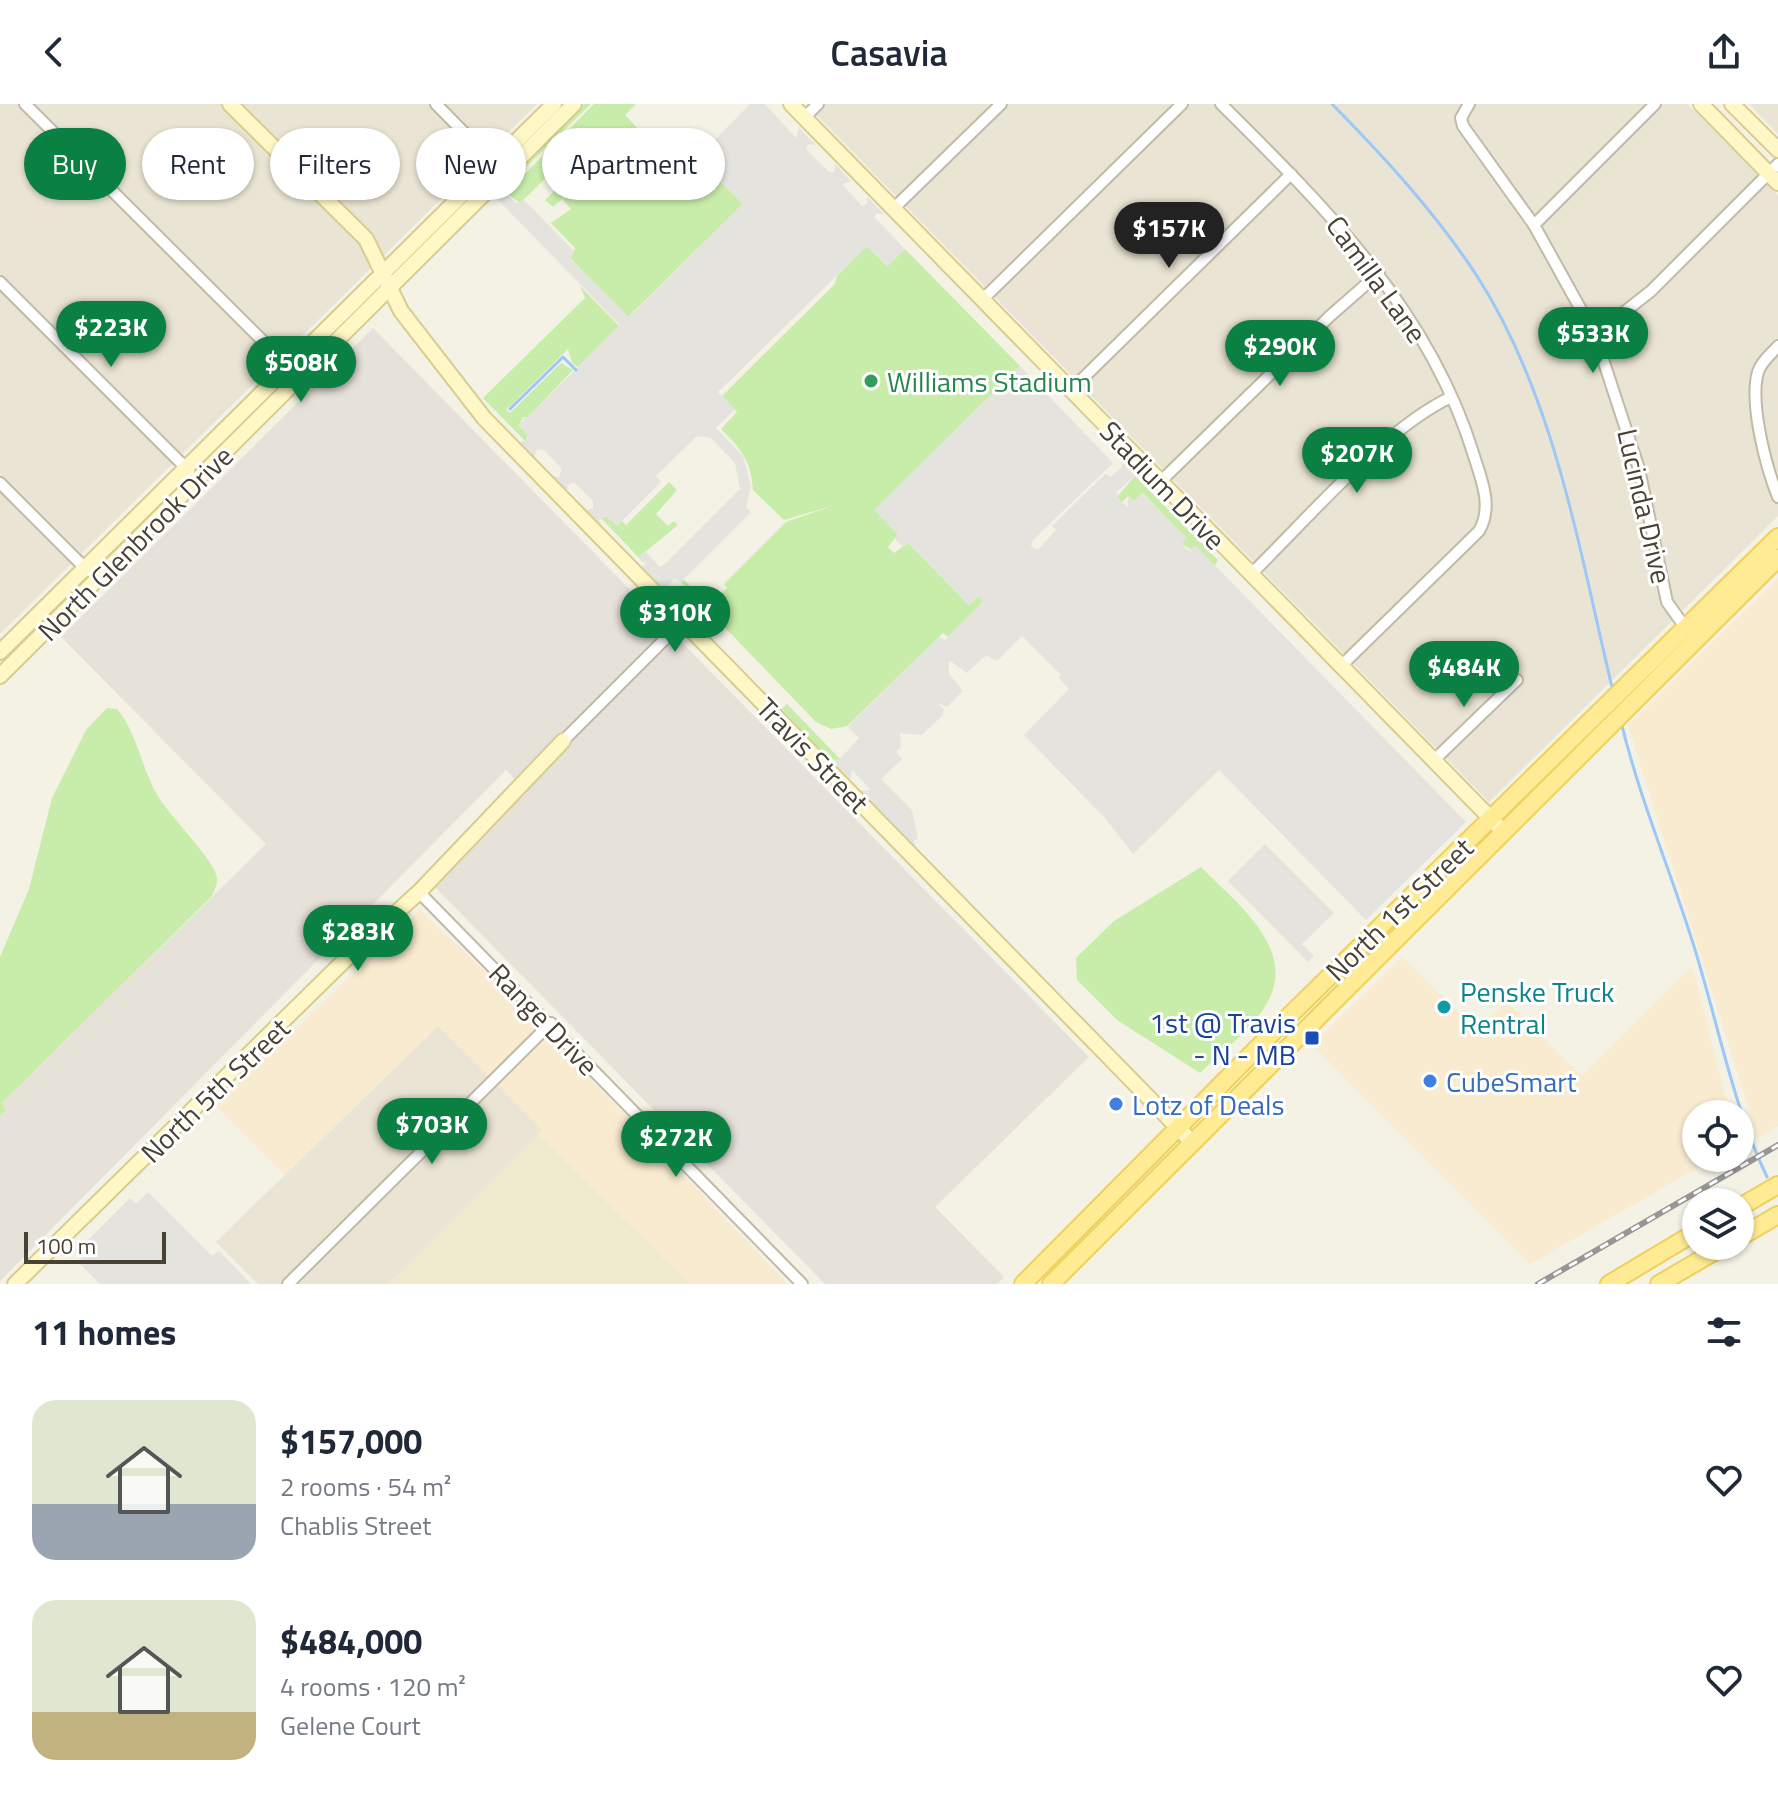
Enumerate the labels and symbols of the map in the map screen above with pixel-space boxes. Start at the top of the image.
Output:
pin: $157K [1113,202,1225,270]
street label: Camilla Lane [1316,206,1438,352]
pin: $223K [55,301,167,369]
pin: $533K [1537,307,1649,375]
pin: $290K [1224,320,1336,388]
pin: $508K [245,336,357,404]
place label: Williams Stadium [887,360,1092,403]
marker: Williams Stadium [862,372,880,390]
street label: Stadium Drive [1090,411,1236,559]
street label: Lucinda Drive [1606,424,1684,588]
pin: $207K [1301,427,1413,495]
street label: North Glenbrook Drive [27,435,243,651]
pin: $310K [619,586,731,654]
pin: $484K [1408,641,1520,709]
street label: Travis Street [747,687,880,823]
street label: North 1st Street [1315,827,1483,991]
pin: $283K [302,905,414,973]
street label: Range Drive [479,953,609,1085]
place label: Penske Truck Rentral [1460,970,1615,1045]
marker: Penske Truck Rentral [1435,998,1453,1016]
place label: 1st @ Travis - N - MB [1149,1001,1296,1076]
street label: North 5th Street [131,1007,300,1173]
marker: 1st @ Travis - N - MB [1303,1029,1321,1047]
place label: CubeSmart [1446,1060,1577,1103]
marker: CubeSmart [1421,1072,1439,1090]
place label: Lotz of Deals [1132,1083,1285,1126]
marker: Lotz of Deals [1107,1095,1125,1113]
pin: $703K [376,1098,488,1166]
pin: $272K [620,1111,732,1179]
scale bar [24,1228,166,1264]

